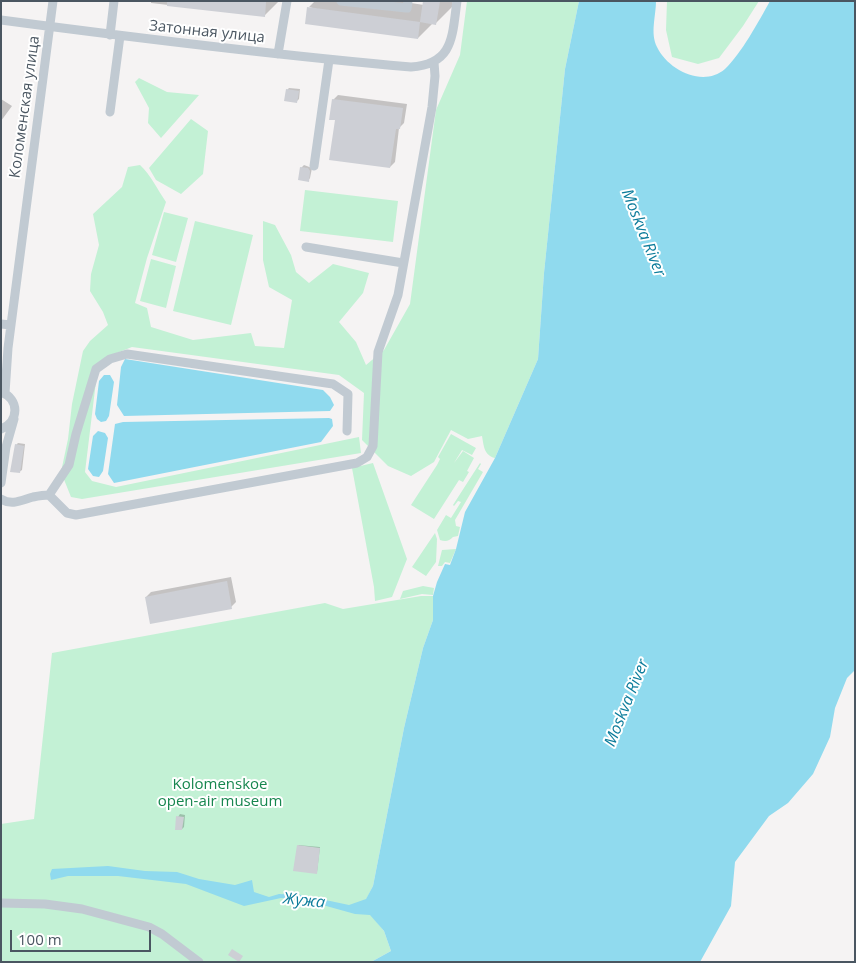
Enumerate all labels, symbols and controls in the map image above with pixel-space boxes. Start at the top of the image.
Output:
street label: Затонная улица [148,17,266,47]
street label: Коломенская улица [6,35,44,179]
water label: Moskva River [617,187,669,279]
water label: Moskva River [601,657,653,749]
park label: Kolomenskoe open-air museum [158,776,282,811]
water label: Жужа [282,889,326,913]
scale bar [12,920,154,952]
text: 100 m [18,929,62,949]

